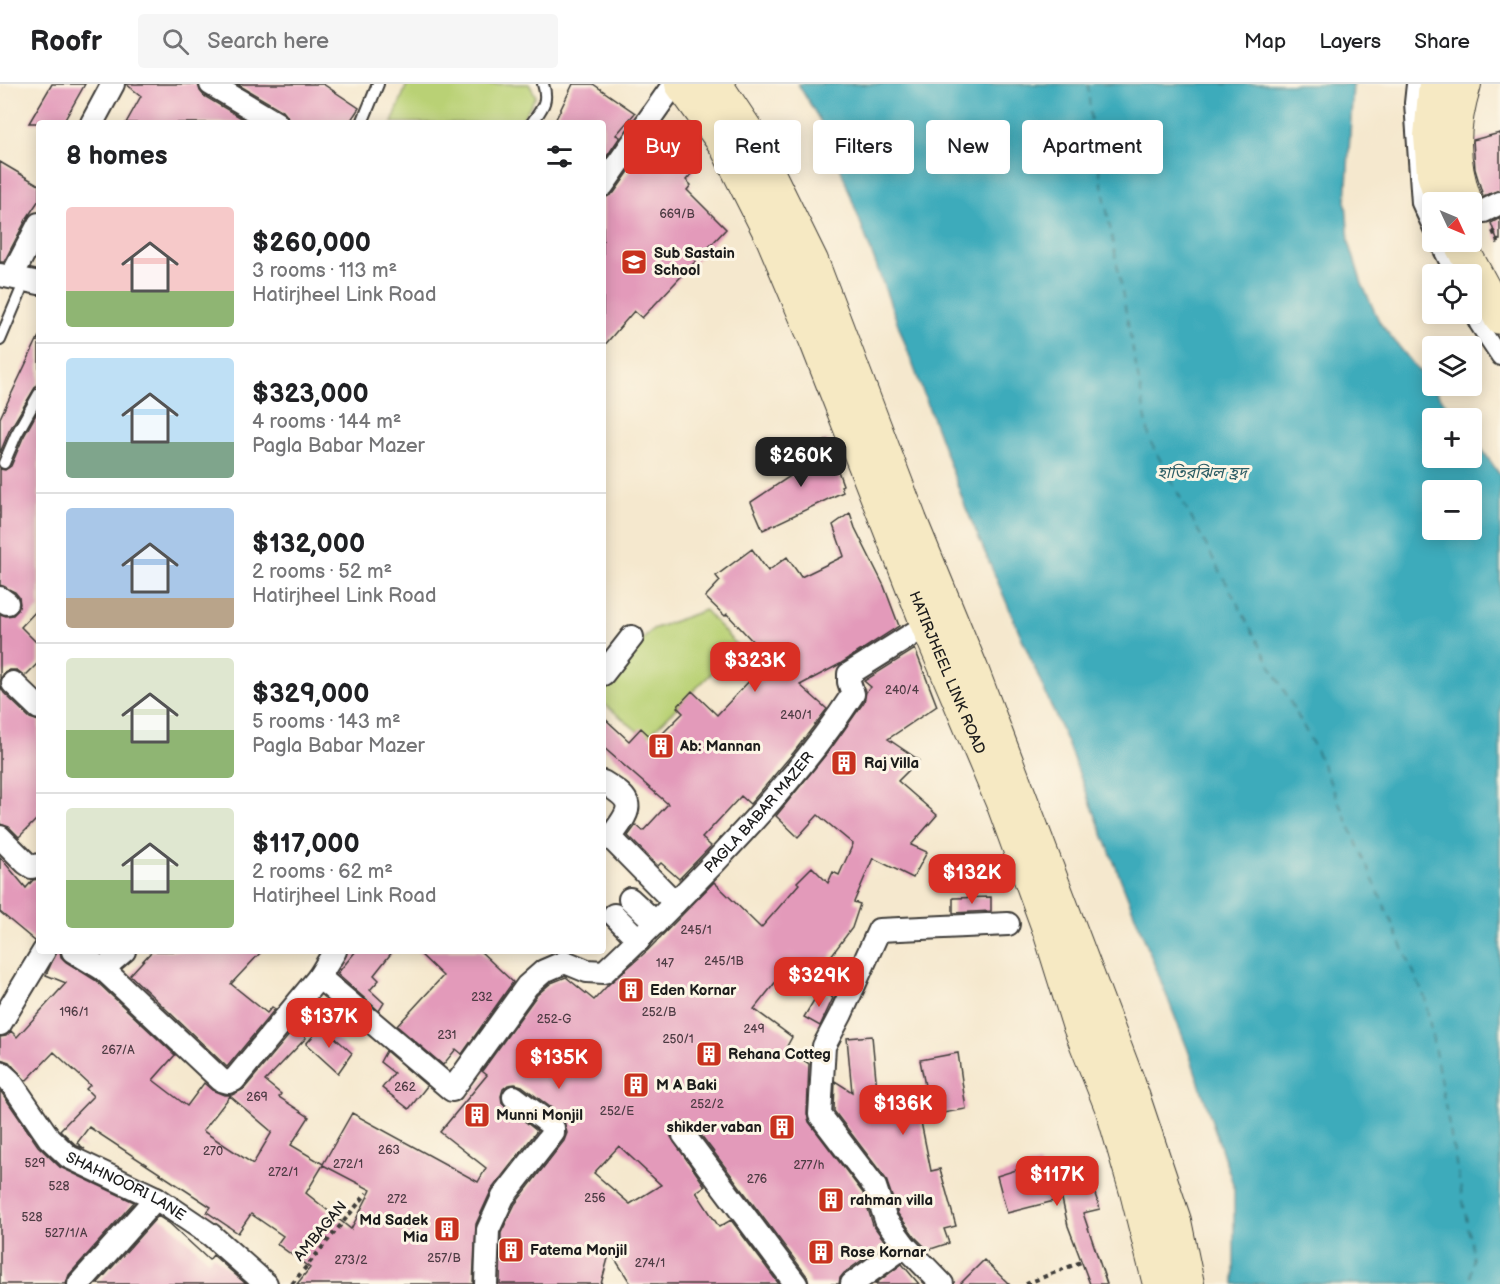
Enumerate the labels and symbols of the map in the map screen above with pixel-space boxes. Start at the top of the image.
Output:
north arrow [1422,192,1482,252]
house number: 669/B [659,207,695,222]
place label: Sub Sastain School [654,244,735,280]
school or university icon: Sub Sastain School [619,247,649,277]
pin: $260K [759,437,843,488]
water label: হাতিরঝিল হ্রদ [1157,463,1250,483]
street label: HATIRJHEEL LINK ROAD [905,589,989,757]
pin: $323K [713,642,797,693]
house number: 240/4 [885,683,920,698]
house number: 240/1 [780,708,812,723]
building icon: Ab: Mannan [646,731,676,761]
place label: Ab: Mannan [679,737,761,756]
street label: PAGLA BABAR MAZER [701,748,818,877]
building icon: Raj Villa [829,748,859,778]
place label: Raj Villa [864,754,919,773]
pin: $132K [930,854,1014,905]
house number: 245/1 [680,923,712,938]
house number: 245/1B [704,954,744,969]
house number: 147 [656,956,674,971]
pin: $329K [777,957,861,1008]
building icon: Eden Kornar [616,975,646,1005]
place label: Eden Kornar [650,981,737,1000]
house number: 232 [471,990,493,1005]
pin: $137K [287,998,371,1049]
house number: 196/1 [60,1005,88,1020]
house number: 252/B [642,1005,676,1020]
house number: 252-G [537,1012,571,1027]
house number: 249 [743,1022,765,1037]
house number: 231 [438,1028,456,1043]
house number: 250/1 [662,1032,694,1047]
pin: $135K [517,1039,601,1090]
building icon: Rehana Cotteg [694,1039,724,1069]
house number: 267/A [101,1043,135,1058]
place label: Rehana Cotteg [728,1045,831,1064]
building icon: M A Baki [621,1070,651,1100]
place label: M A Baki [656,1076,717,1095]
house number: 262 [394,1080,416,1095]
pin: $136K [861,1085,945,1136]
house number: 269 [246,1090,268,1105]
house number: 252/2 [690,1097,724,1112]
building icon: Munni Monjil [462,1100,492,1130]
house number: 252/E [600,1104,634,1119]
place label: Munni Monjil [496,1106,583,1125]
building icon: shikder vaban [767,1112,797,1142]
place label: shikder vaban [667,1118,762,1137]
house number: 263 [378,1143,400,1158]
house number: 270 [203,1144,223,1159]
street label: SHAHNOORI LANE [63,1148,189,1225]
house number: 529 [25,1156,46,1171]
pin: $117K [1015,1156,1099,1207]
house number: 272/1 [333,1157,363,1172]
house number: 277/h [794,1158,825,1173]
house number: 272/1 [268,1165,298,1180]
house number: 276 [747,1172,767,1187]
house number: 528 [49,1179,69,1194]
building icon: rahman villa [816,1185,846,1215]
house number: 256 [584,1191,606,1206]
place label: rahman villa [850,1191,933,1210]
house number: 272 [387,1192,407,1207]
street label: AMBAGAN [290,1197,351,1265]
house number: 528 [22,1210,42,1225]
place label: Md Sadek Mia [359,1211,428,1247]
building icon: Md Sadek Mia [432,1214,462,1244]
house number: 527/1/A [45,1226,88,1241]
building icon: Fatema Monjil [496,1235,526,1265]
building icon: Rose Kornar [806,1237,836,1267]
place label: Fatema Monjil [530,1241,627,1260]
place label: Rose Kornar [840,1243,927,1262]
house number: 257/B [427,1251,461,1266]
house number: 273/2 [335,1253,367,1268]
house number: 274/1 [635,1256,665,1271]

